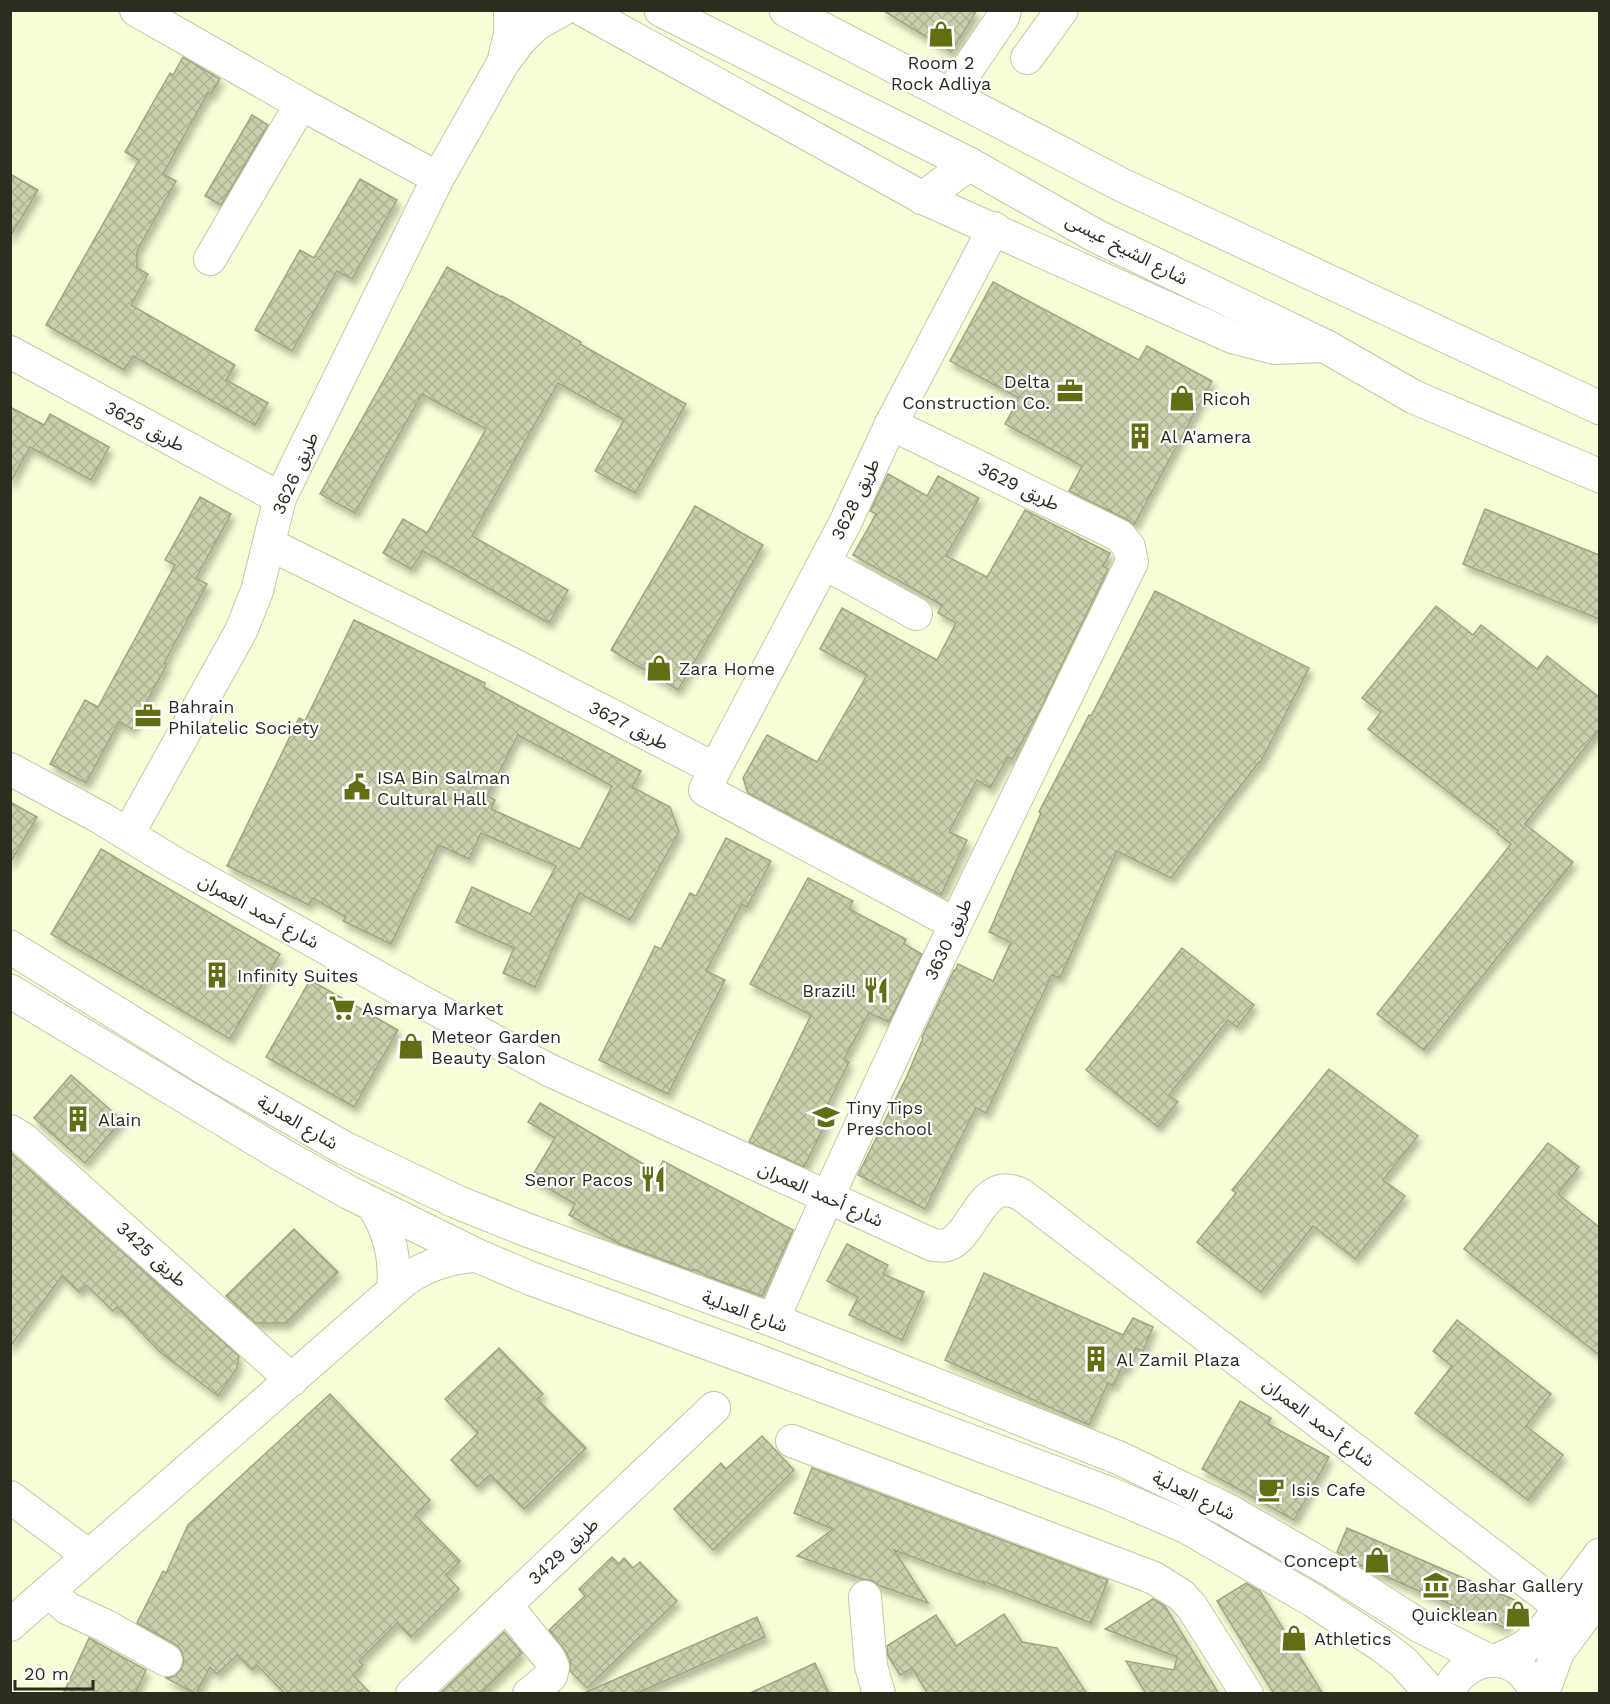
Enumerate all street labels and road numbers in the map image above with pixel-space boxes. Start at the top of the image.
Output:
street label: شارع الشيخ عيسى [1061,209,1192,292]
street label: طريق 3625 [101,396,188,457]
street label: طريق 3626 [268,429,323,518]
street label: طريق 3628 [826,455,885,544]
street label: طريق 3629 [974,457,1063,516]
street label: طريق 3627 [585,696,672,755]
street label: شارع أحمد العمران [193,869,323,956]
street label: طريق 3630 [920,895,977,984]
street label: شارع العدلية [252,1091,342,1157]
street label: شارع أحمد العمران [754,1157,887,1235]
street label: طريق 3425 [112,1217,191,1292]
street label: شارع العدلية [698,1286,791,1340]
street label: شارع أحمد العمران [1257,1373,1379,1474]
street label: شارع العدلية [1148,1466,1239,1528]
street label: طريق 3429 [524,1513,603,1589]

